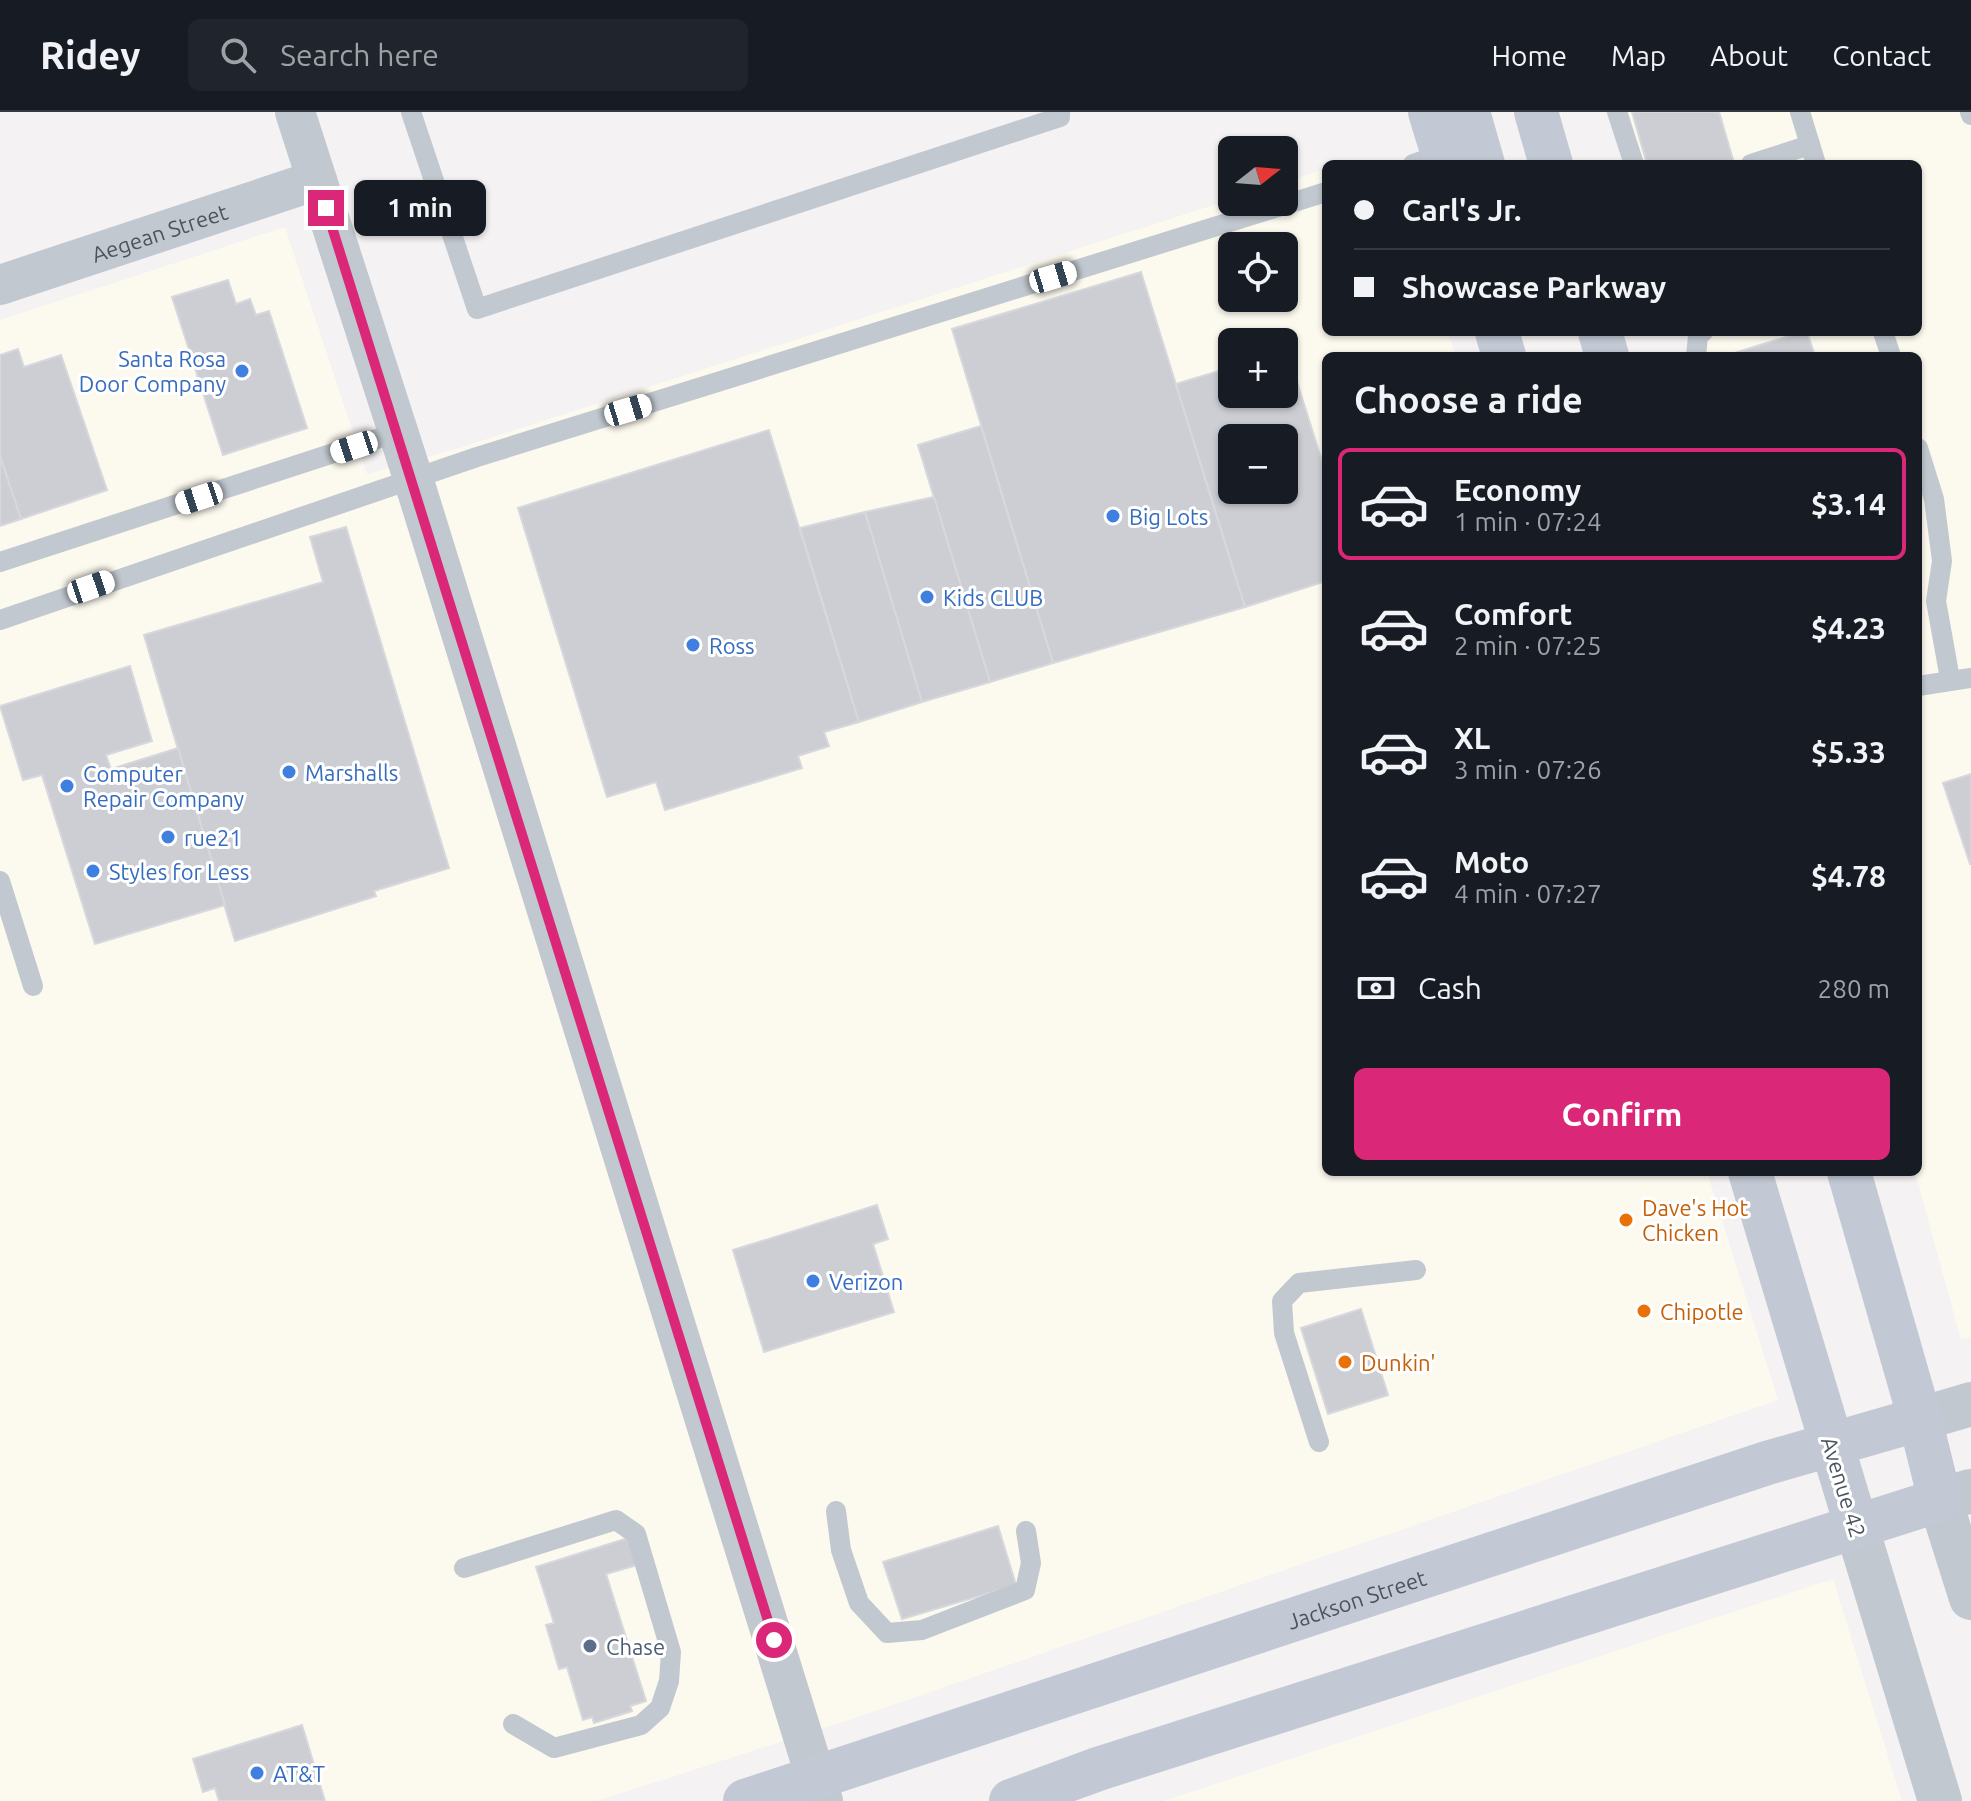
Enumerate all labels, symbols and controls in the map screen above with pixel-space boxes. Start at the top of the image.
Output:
search box [188,19,748,91]
icon: search [216,33,260,77]
text: Ridey [40,34,140,76]
text: Search here [280,38,439,72]
text: Home [1492,40,1567,71]
text: Map [1611,40,1666,71]
text: About [1710,40,1788,71]
text: Contact [1832,40,1931,71]
north arrow [1218,136,1298,216]
map controls [1218,136,1298,504]
callout: 1 min [354,180,486,236]
route end [308,190,344,226]
text: 1 min [387,193,453,222]
text: Carl's Jr. [1402,193,1521,227]
street label: Aegean Street [88,198,231,266]
button: locate [1218,232,1298,312]
car [1027,259,1079,295]
text: Showcase Parkway [1402,270,1666,304]
button: + [1218,328,1298,408]
place label: Santa Rosa Door Company [79,346,226,396]
marker: Santa Rosa Door Company [233,362,251,380]
text: Choose a ride [1354,379,1583,420]
car [602,392,654,428]
button: − [1218,424,1298,504]
car [327,428,381,466]
icon: car [1358,468,1430,540]
text: Economy [1454,473,1581,507]
car [172,479,226,517]
text: $3.14 [1811,487,1886,521]
place label: Big Lots [1129,504,1208,529]
marker: Big Lots [1104,507,1122,525]
text: 1 min · 07:24 [1454,507,1602,536]
car [64,568,118,606]
place label: Kids CLUB [943,585,1043,610]
marker: Kids CLUB [918,588,936,606]
icon: car [1358,592,1430,664]
text: Comfort [1454,597,1572,631]
text: $4.23 [1811,611,1886,645]
text: 2 min · 07:25 [1454,631,1602,660]
place label: Ross [709,633,755,658]
marker: Ross [684,636,702,654]
icon: car [1358,716,1430,788]
text: XL [1454,721,1490,755]
text: $5.33 [1811,735,1886,769]
text: 3 min · 07:26 [1454,755,1602,784]
place label: Marshalls [305,760,398,785]
place label: Computer Repair Company [83,761,245,811]
marker: Marshalls [280,763,298,781]
marker: Computer Repair Company [58,777,76,795]
place label: rue21 [184,825,242,850]
marker: rue21 [159,828,177,846]
icon: car [1358,840,1430,912]
text: Moto [1454,845,1529,879]
place label: Styles for Less [109,859,249,884]
text: $4.78 [1811,859,1886,893]
marker: Styles for Less [84,862,102,880]
text: 4 min · 07:27 [1454,879,1602,908]
icon: cash [1354,966,1398,1010]
text: Cash [1418,971,1482,1005]
text: 280 m [1818,974,1890,1003]
button: Confirm [1354,1068,1890,1160]
place label: Dave's Hot Chicken [1642,1195,1748,1245]
marker: Dave's Hot Chicken [1617,1211,1635,1229]
place label: Verizon [829,1269,903,1294]
marker: Verizon [804,1272,822,1290]
place label: Chipotle [1660,1299,1744,1324]
marker: Chipotle [1635,1302,1653,1320]
place label: Dunkin' [1361,1350,1436,1375]
marker: Dunkin' [1336,1353,1354,1371]
street label: Avenue 42 [1817,1434,1871,1540]
street label: Jackson Street [1284,1564,1430,1633]
route start [756,1622,792,1658]
place label: Chase [606,1634,665,1659]
marker: Chase [581,1637,599,1655]
place label: AT&T [273,1761,325,1786]
marker: AT&T [248,1764,266,1782]

